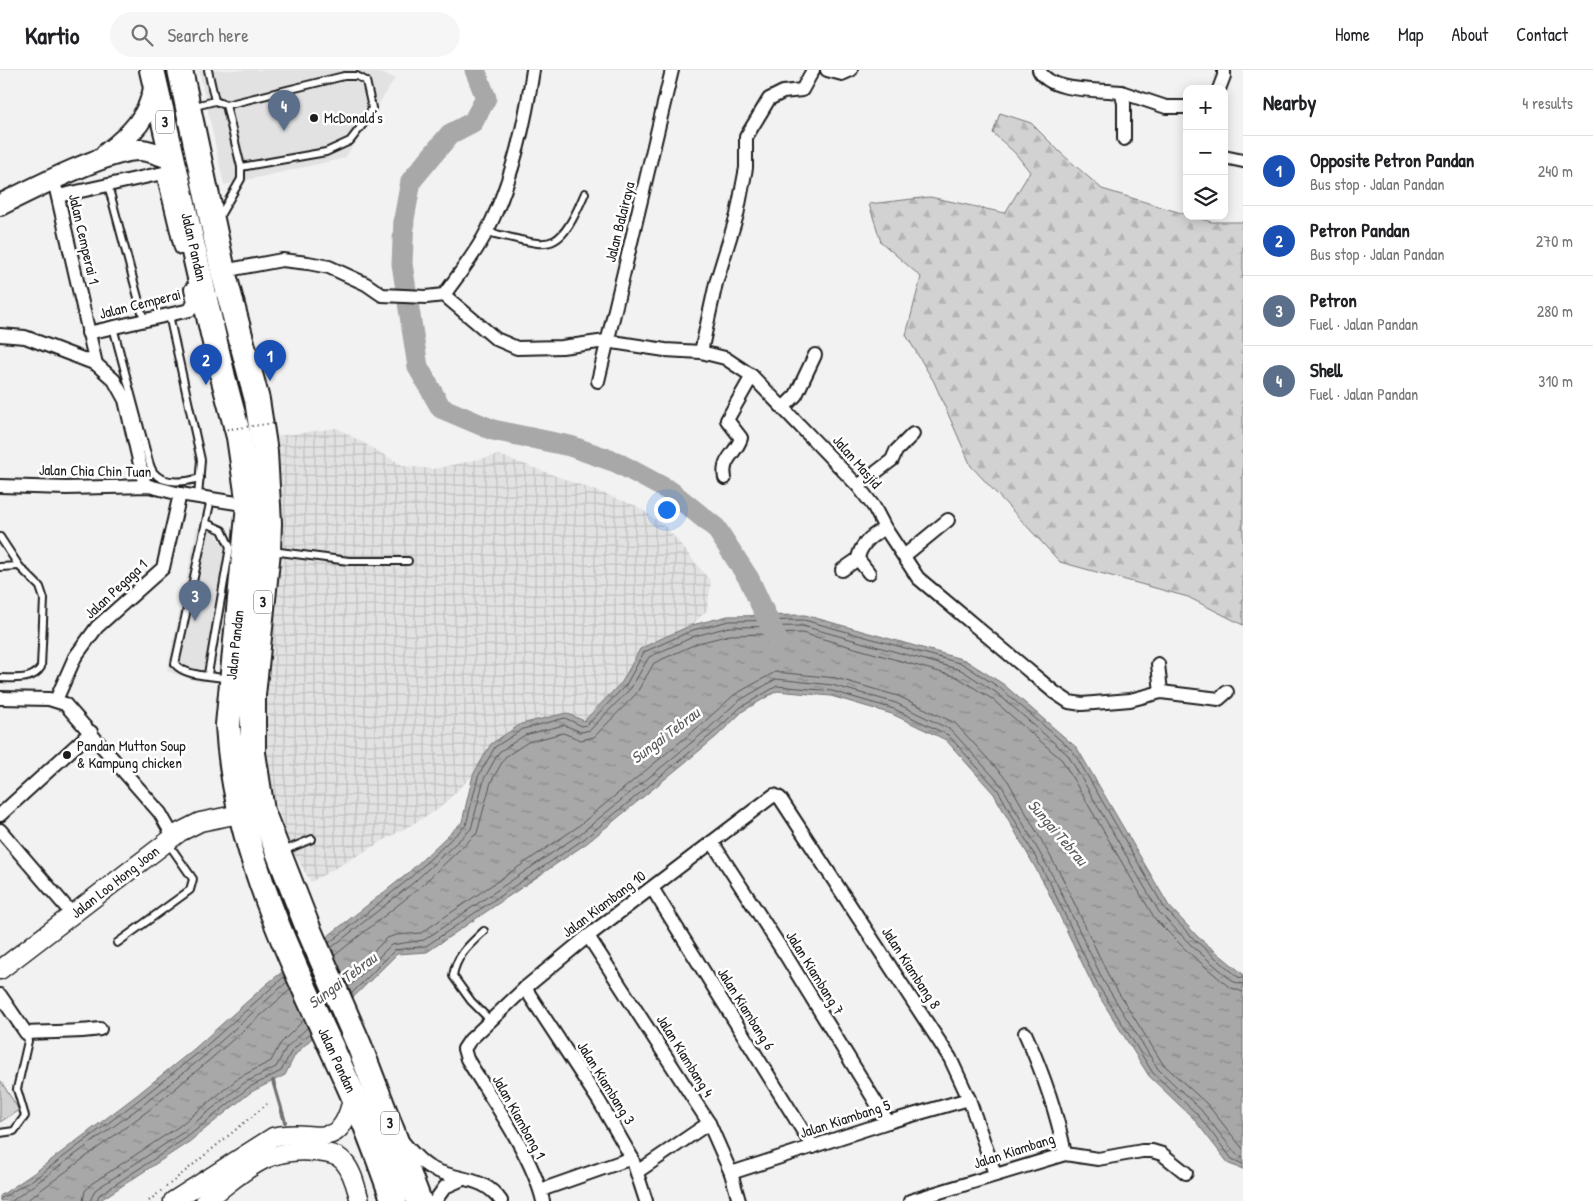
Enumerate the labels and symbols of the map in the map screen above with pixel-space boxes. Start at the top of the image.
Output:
pin: 4 [268,90,300,131]
place label: McDonald's [324,107,383,128]
road number: 3 [156,111,174,134]
marker: McDonald's [308,112,320,124]
street label: Jalan Balairaya [599,179,640,264]
street label: Jalan Cemperai 1 [64,192,105,286]
street label: Jalan Pandan [176,210,213,284]
street label: Jalan Cemperai [97,283,183,324]
pin: 1 [254,340,286,381]
pin: 2 [190,344,222,385]
street label: Jalan Masjid [828,430,887,493]
street label: Jalan Chia Chin Tuan [39,459,152,482]
your location [654,497,680,523]
street label: Jalan Pegaga 1 [80,554,152,623]
pin: 3 [179,580,211,621]
road number: 3 [254,590,272,614]
street label: Jalan Pandan [220,609,249,681]
water label: Sungai Tebrau [626,701,705,768]
place label: Pandan Mutton Soup & Kampung chicken [77,735,186,773]
marker: Pandan Mutton Soup & Kampung chicken [61,749,73,761]
water label: Sungai Tebrau [1023,794,1094,871]
street label: Jalan Loo Hong Joon [66,840,164,923]
street label: Jalan Kiambang 10 [557,865,650,942]
street label: Jalan Kiambang 8 [877,922,946,1013]
street label: Jalan Kiambang 7 [781,927,850,1019]
water label: Sungai Tebrau [303,946,382,1013]
street label: Jalan Kiambang 6 [713,963,780,1054]
street label: Jalan Kiambang 4 [652,1011,719,1101]
street label: Jalan Pandan [313,1024,362,1096]
street label: Jalan Kiambang 3 [572,1037,641,1129]
street label: Jalan Kiambang 1 [488,1071,551,1163]
street label: Jalan Kiambang 5 [797,1094,893,1143]
road number: 3 [381,1112,399,1134]
street label: Jalan Kiambang [970,1127,1057,1174]

